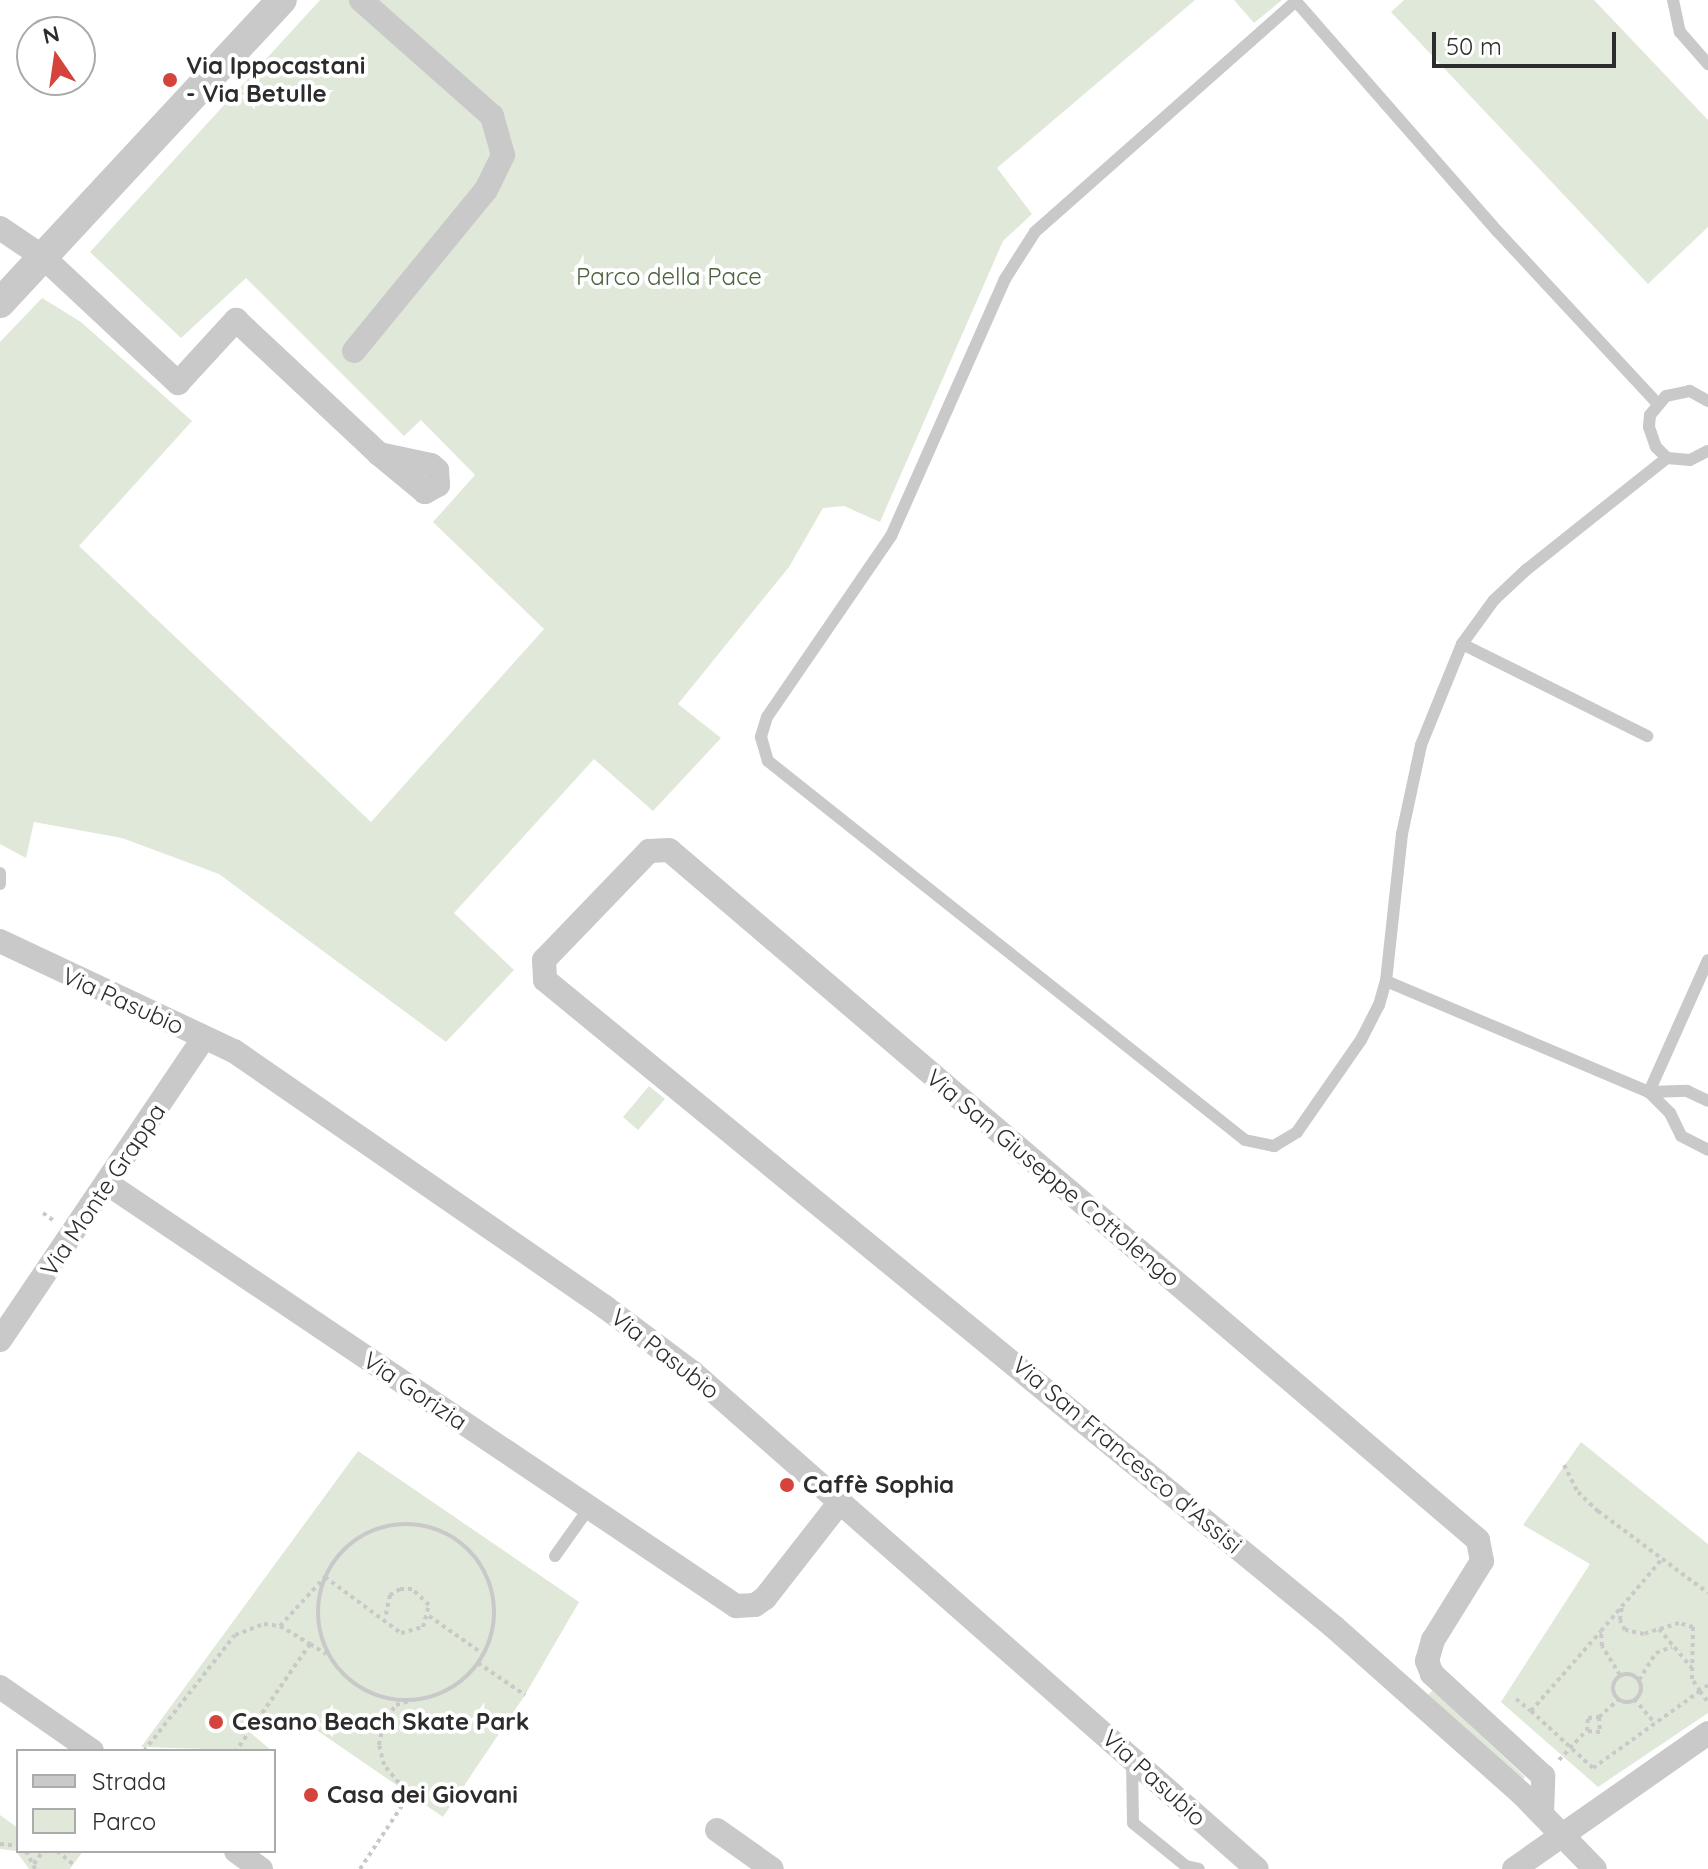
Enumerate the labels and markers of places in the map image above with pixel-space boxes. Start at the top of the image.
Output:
place label: Via Ippocastani - Via Betulle [186,52,365,108]
marker: Via Ippocastani - Via Betulle [161,71,179,89]
place label: Caffè Sophia [803,1471,954,1499]
marker: Caffè Sophia [778,1476,796,1494]
place label: Cesano Beach Skate Park [232,1708,529,1736]
marker: Cesano Beach Skate Park [207,1713,225,1731]
place label: Casa dei Giovani [327,1781,518,1809]
marker: Casa dei Giovani [302,1786,320,1804]

